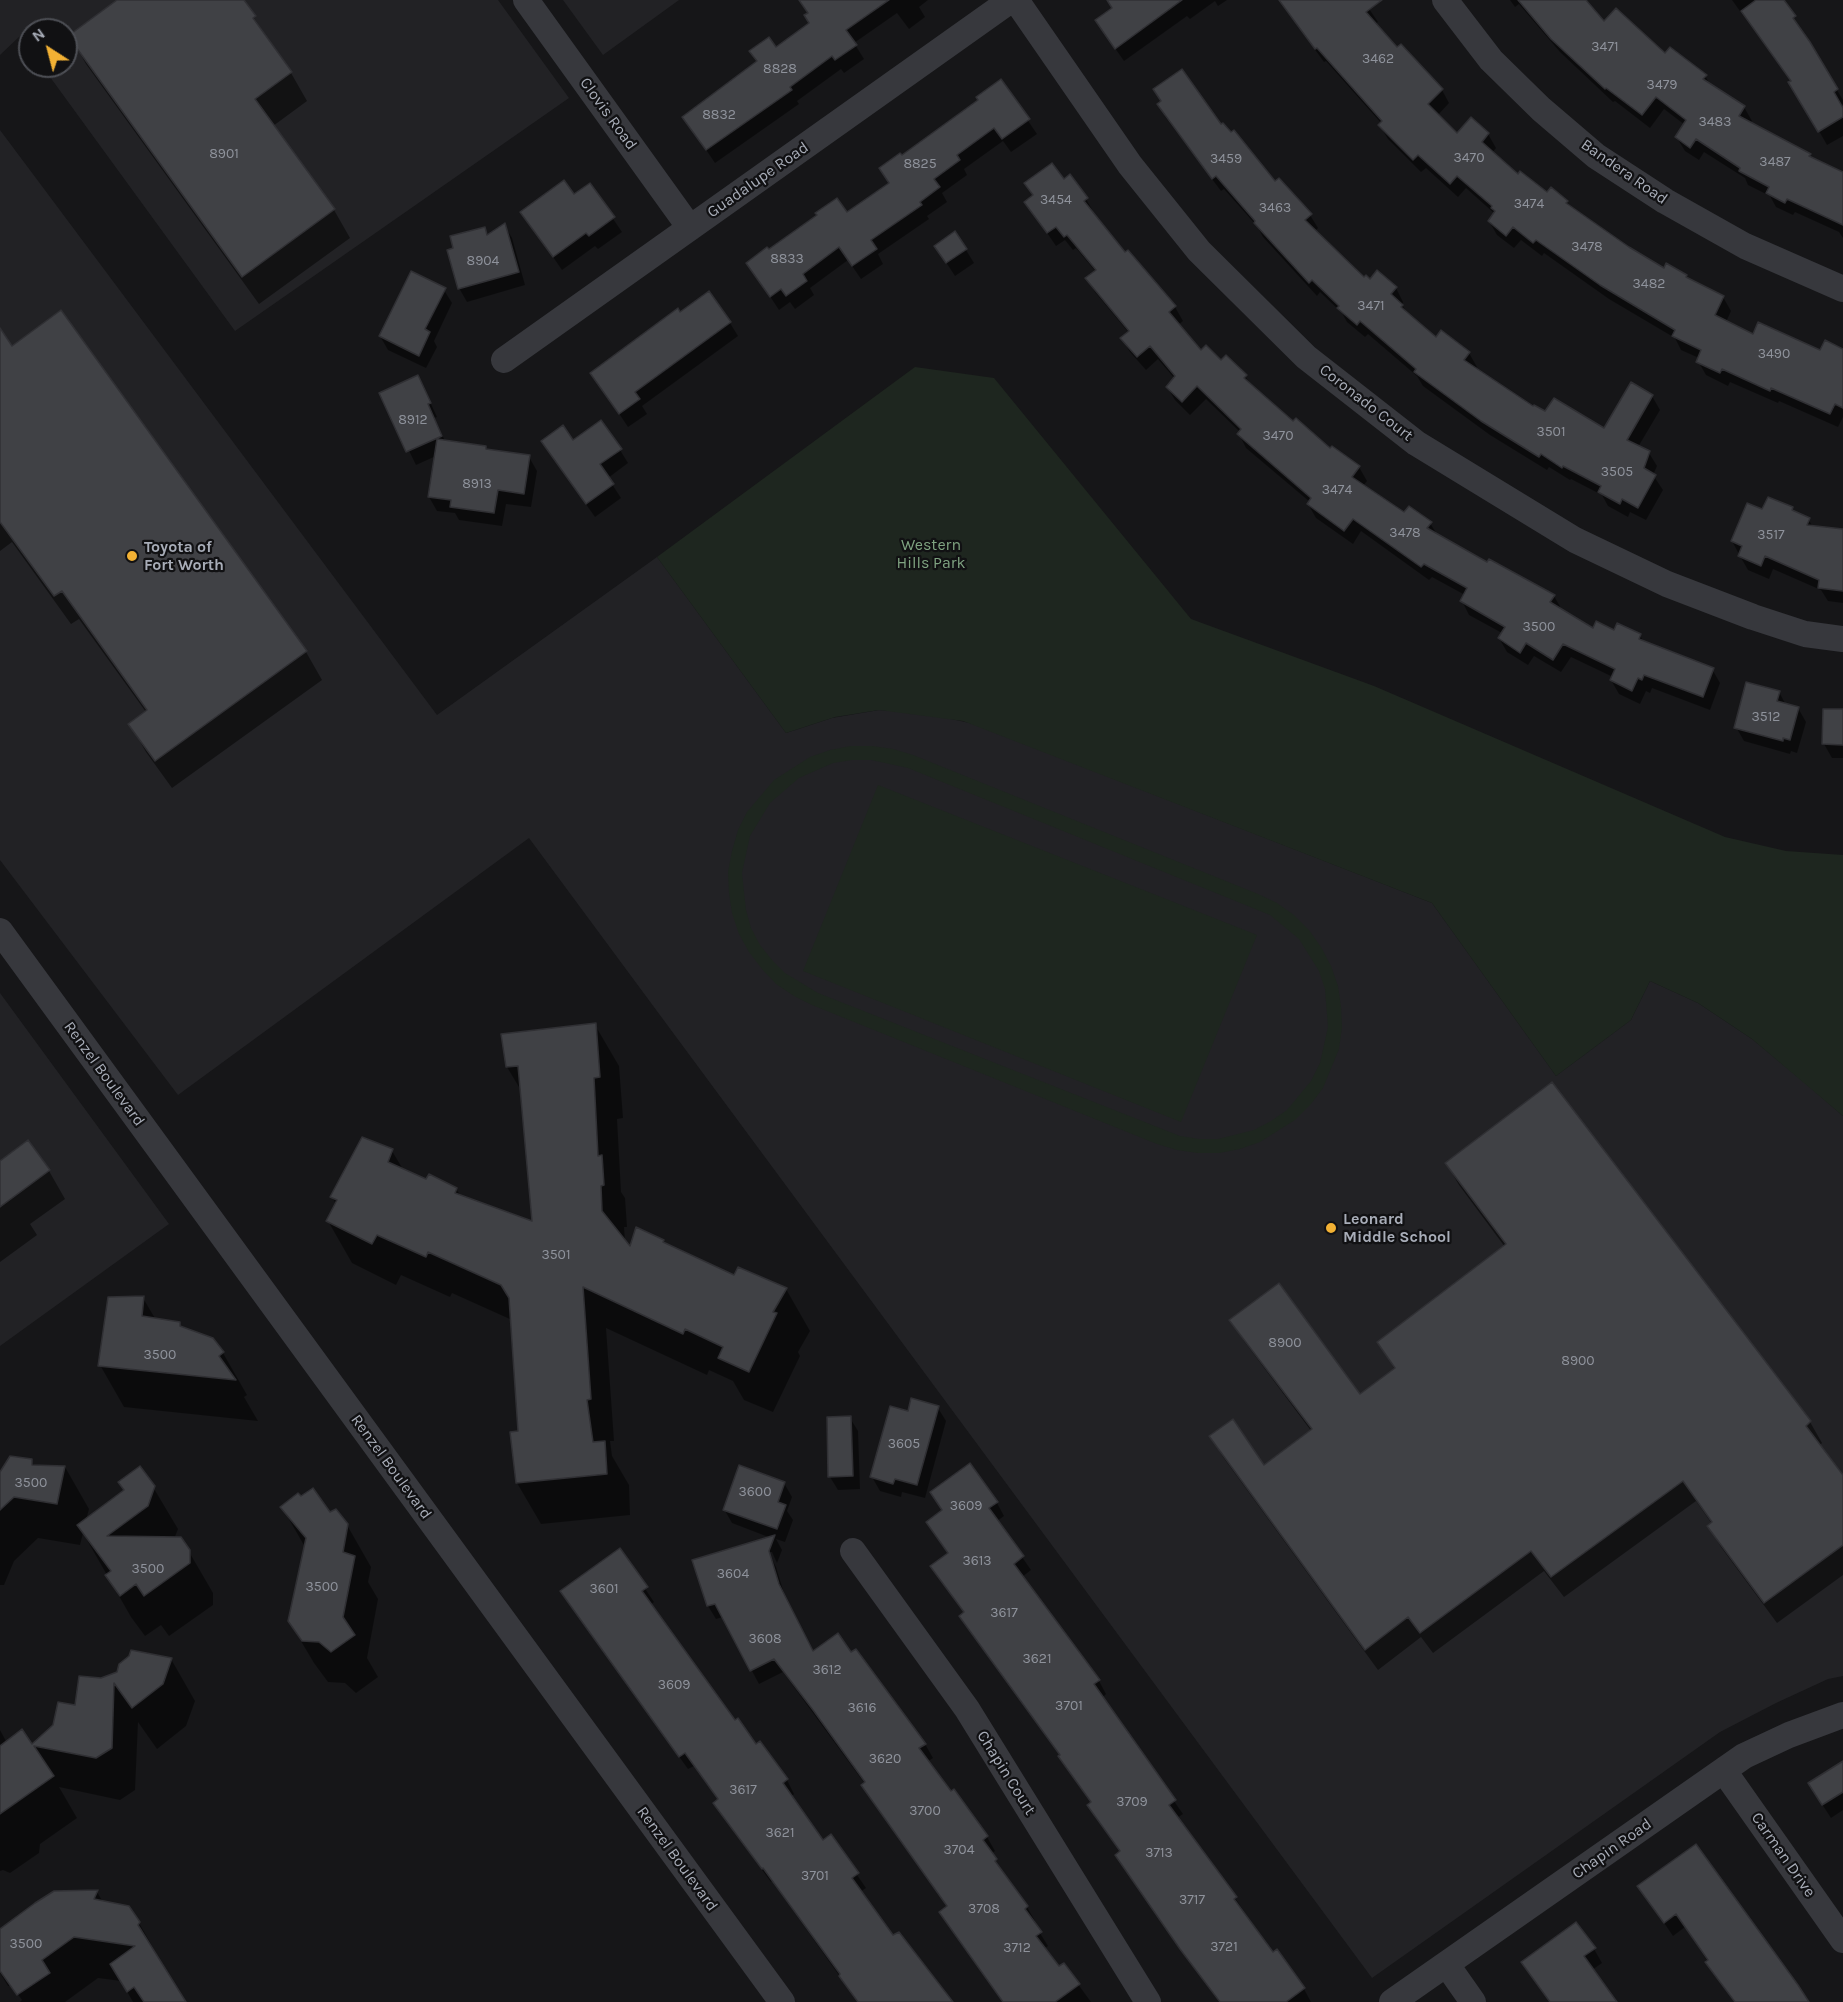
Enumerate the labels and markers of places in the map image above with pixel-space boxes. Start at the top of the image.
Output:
place label: Toyota of Fort Worth [144,537,224,575]
marker: Toyota of Fort Worth [125,549,139,563]
place label: Leonard Middle School [1343,1209,1451,1247]
marker: Leonard Middle School [1324,1221,1338,1235]

